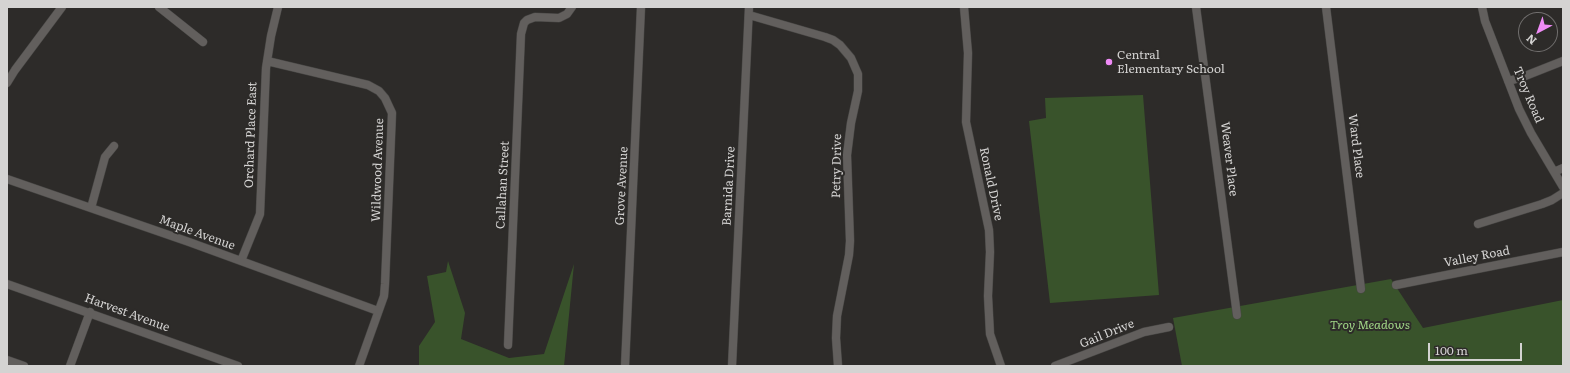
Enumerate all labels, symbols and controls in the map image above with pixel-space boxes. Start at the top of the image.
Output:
north arrow [1518,12,1558,52]
text: N [1522,31,1540,49]
place label: Central Elementary School [1117,48,1225,76]
marker: Central Elementary School [1104,57,1114,67]
street label: Troy Road [1510,65,1546,125]
street label: Orchard Place East [242,82,260,188]
street label: Ward Place [1345,113,1367,179]
street label: Wildwood Avenue [369,118,387,222]
street label: Weaver Place [1217,121,1241,197]
street label: Petry Drive [829,134,845,198]
street label: Callahan Street [494,141,512,229]
street label: Grove Avenue [613,146,631,226]
street label: Barnida Drive [720,146,738,226]
street label: Ronald Drive [976,146,1006,222]
street label: Maple Avenue [157,213,237,253]
street label: Valley Road [1443,244,1511,270]
street label: Harvest Avenue [82,291,172,335]
street label: Gail Drive [1078,317,1136,351]
park label: Troy Meadows [1330,318,1410,332]
scale bar [1430,335,1524,361]
text: 100 m [1435,341,1468,359]

